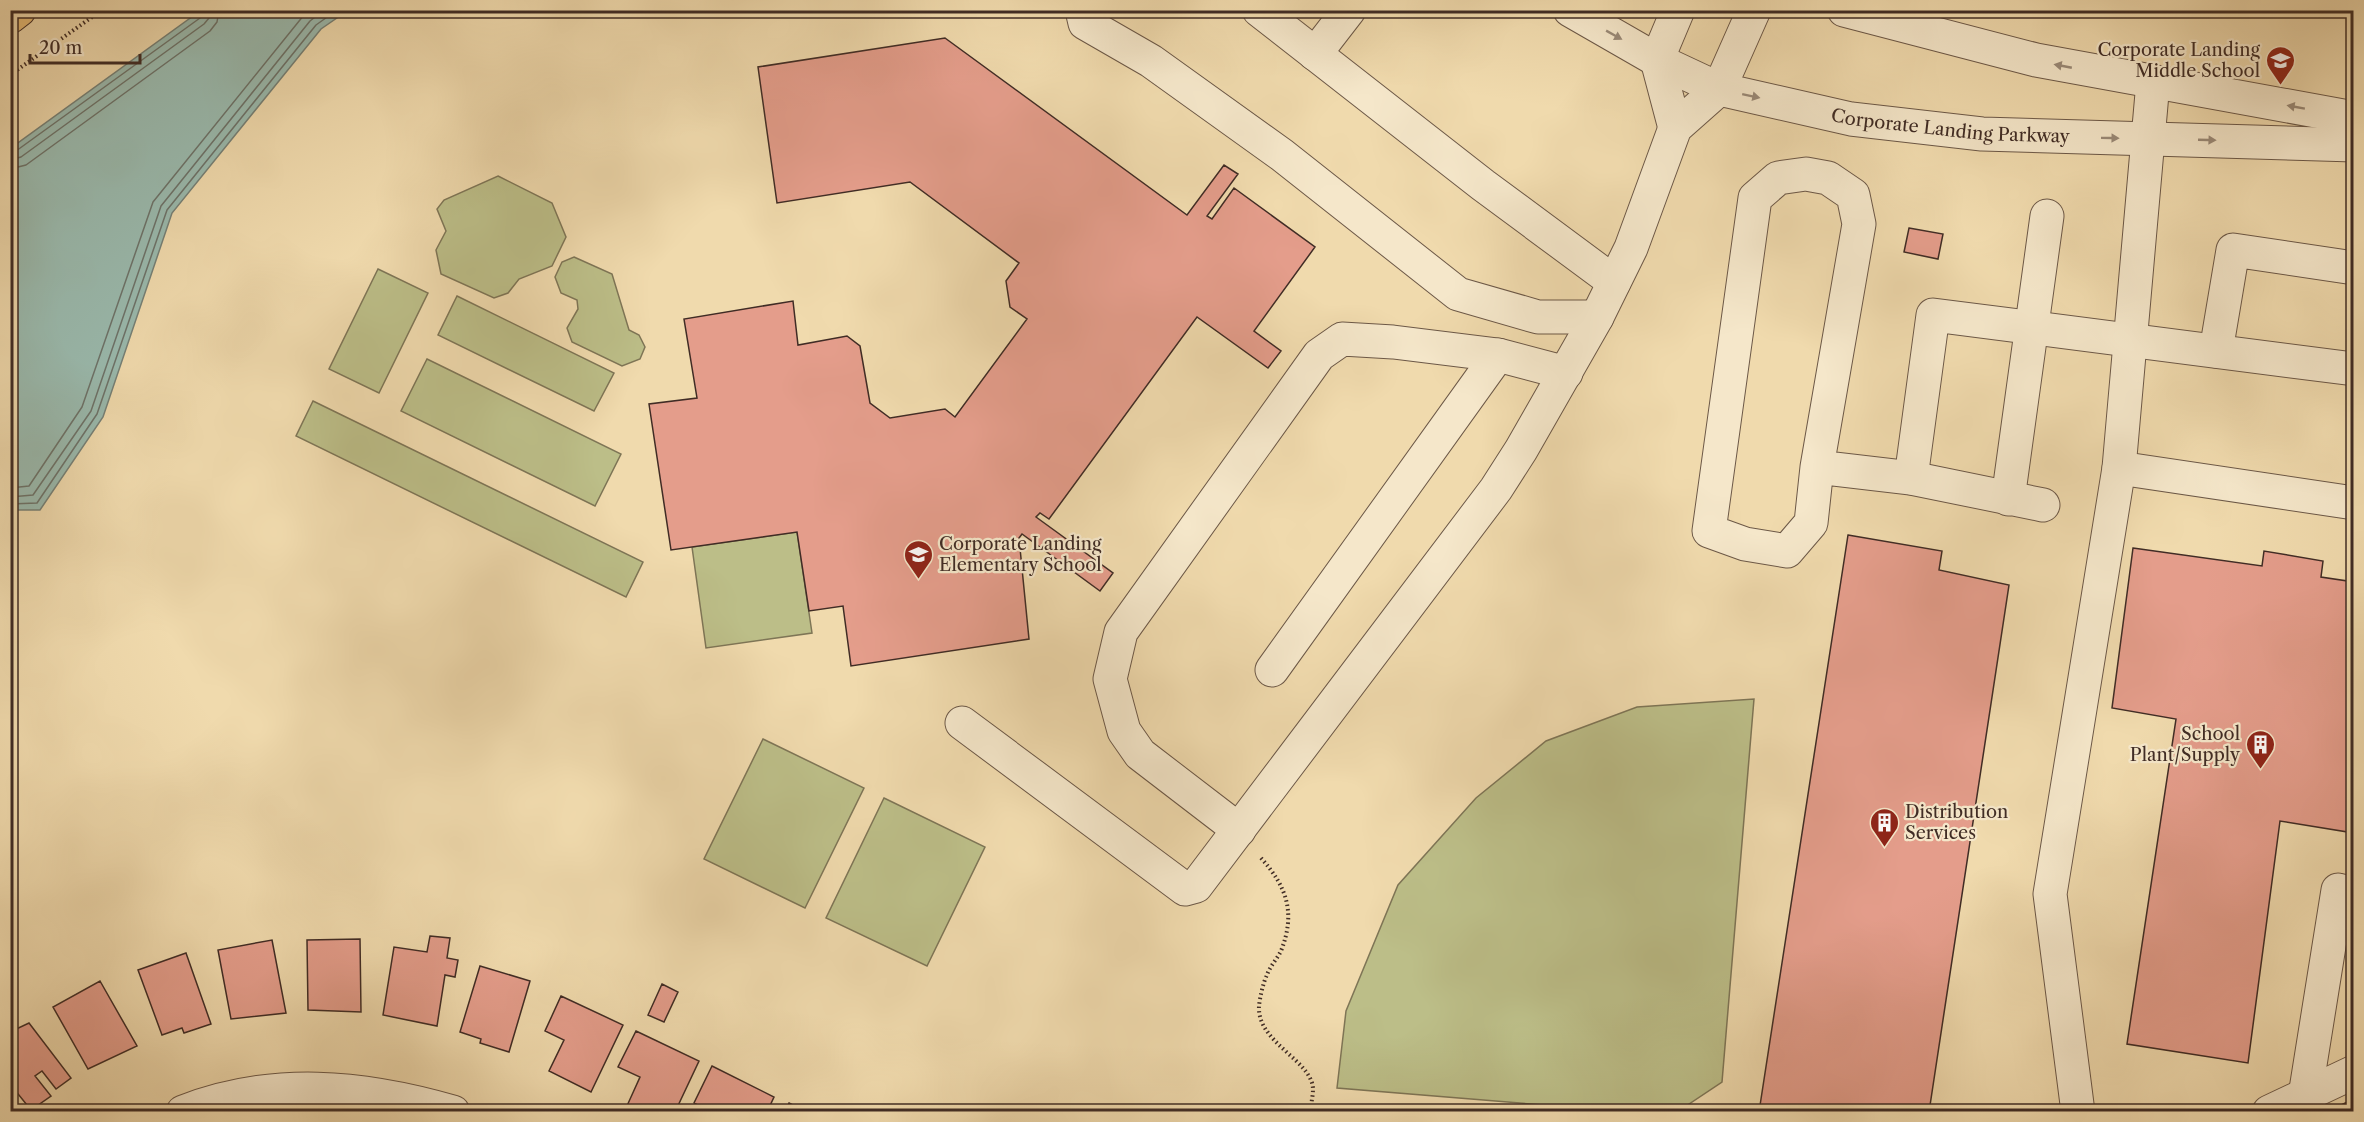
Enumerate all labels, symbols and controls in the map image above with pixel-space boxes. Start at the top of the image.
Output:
scale bar [30,27,140,65]
one-way arrow [1606,30,1623,40]
text: 20 m [39,37,83,59]
place label: Corporate Landing Middle School [2097,39,2260,82]
school or university icon: Corporate Landing Middle School [2265,44,2297,86]
one-way arrow [2053,61,2072,70]
one-way arrow [1741,92,1760,101]
one-way arrow [2286,102,2305,111]
street label: Corporate Landing Parkway [1829,104,2071,148]
one-way arrow [2100,133,2119,142]
one-way arrow [2198,135,2217,144]
place label: Corporate Landing Elementary School [939,533,1102,576]
school or university icon: Corporate Landing Elementary School [902,538,934,580]
place label: School Plant/Supply [2130,723,2241,766]
building icon: School Plant/Supply [2245,728,2277,770]
place label: Distribution Services [1905,801,2008,844]
building icon: Distribution Services [1868,806,1900,848]

